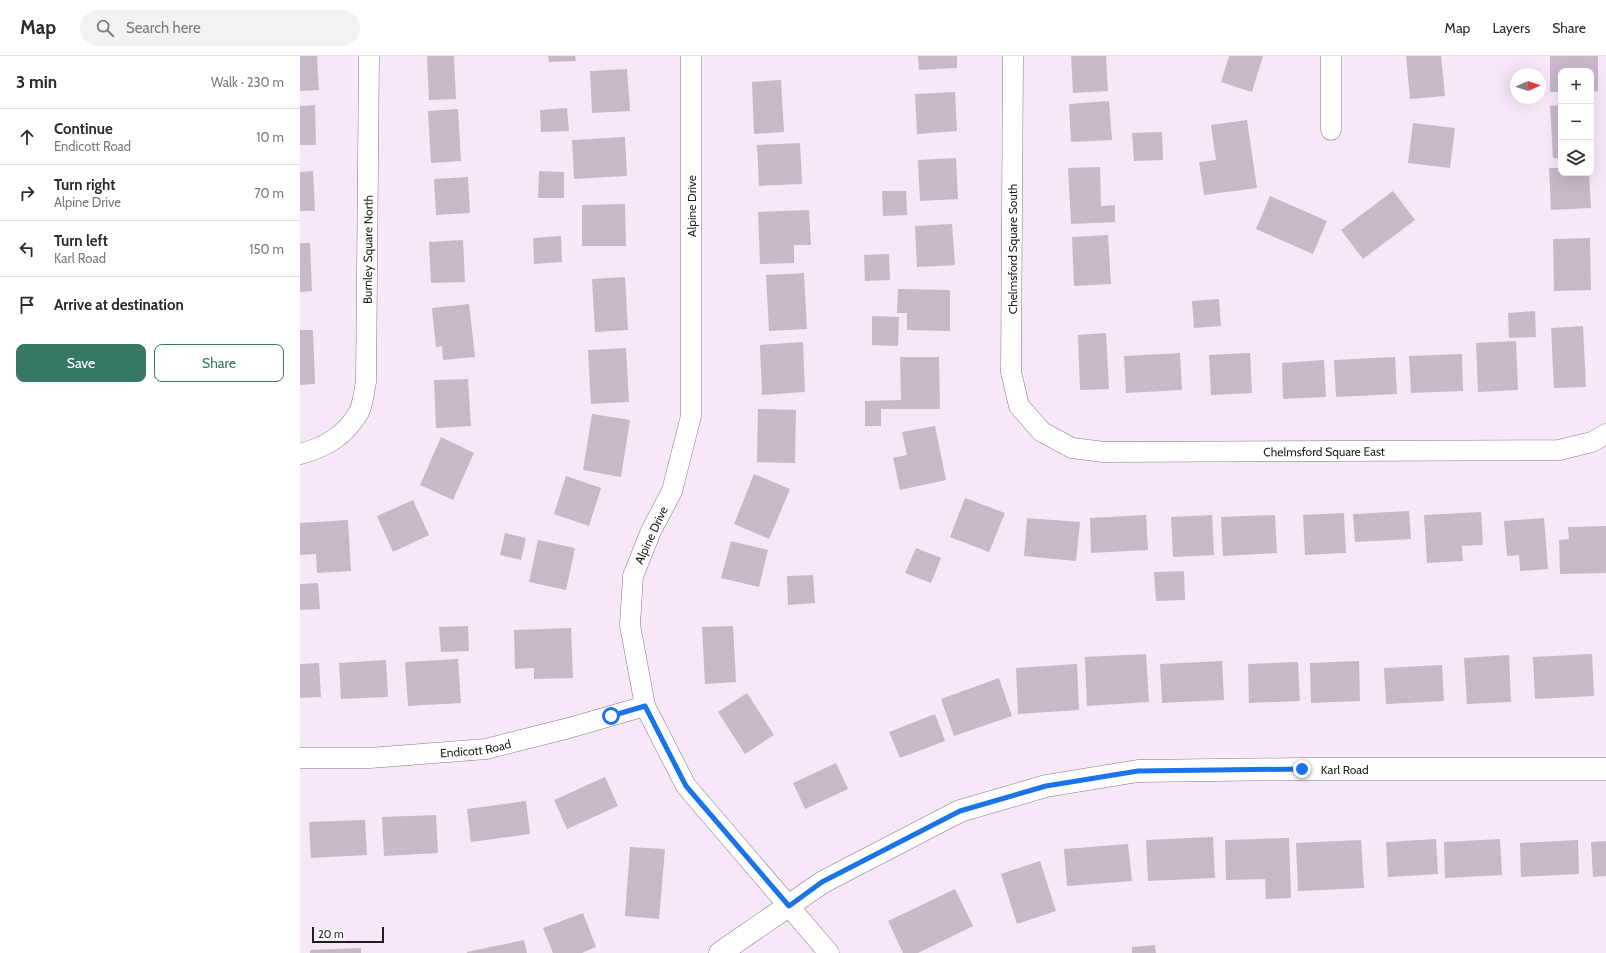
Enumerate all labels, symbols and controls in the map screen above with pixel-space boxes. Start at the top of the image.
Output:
search box [80,10,360,46]
text: Map [20,16,56,39]
icon: search [94,17,116,39]
text: Search here [126,19,201,37]
text: Map [1445,19,1470,37]
text: Layers [1492,19,1530,37]
text: Share [1552,19,1586,37]
north arrow [1510,68,1546,104]
map controls [1558,68,1594,176]
button: + [1558,68,1594,104]
text: 3 min [16,72,57,92]
text: Walk · 230 m [211,74,284,90]
button: − [1558,104,1594,140]
text: Continue [54,120,113,138]
icon: ahead [16,126,38,148]
text: 10 m [256,129,284,145]
text: Endicott Road [54,138,131,154]
button: layers [1558,140,1594,176]
street label: Alpine Drive [684,175,699,237]
text: Turn right [54,176,115,194]
icon: right [16,182,38,204]
street label: Chelmsford Square South [1005,184,1020,314]
text: 70 m [254,185,284,201]
text: Alpine Drive [54,194,121,210]
street label: Burnley Square North [359,195,375,304]
text: Turn left [54,232,108,250]
icon: left [16,238,38,260]
text: 150 m [249,241,284,257]
text: Karl Road [54,250,106,266]
icon: arrive [16,294,38,316]
text: Arrive at destination [54,296,184,314]
button: Save [16,344,146,382]
button: Share [154,344,284,382]
street label: Chelmsford Square East [1263,443,1385,459]
street label: Alpine Drive [631,504,671,566]
route start [602,707,620,725]
street label: Endicott Road [440,736,512,760]
route end [1293,760,1311,778]
street label: Karl Road [1321,762,1369,777]
scale bar [312,925,384,944]
text: 20 m [318,927,344,941]

